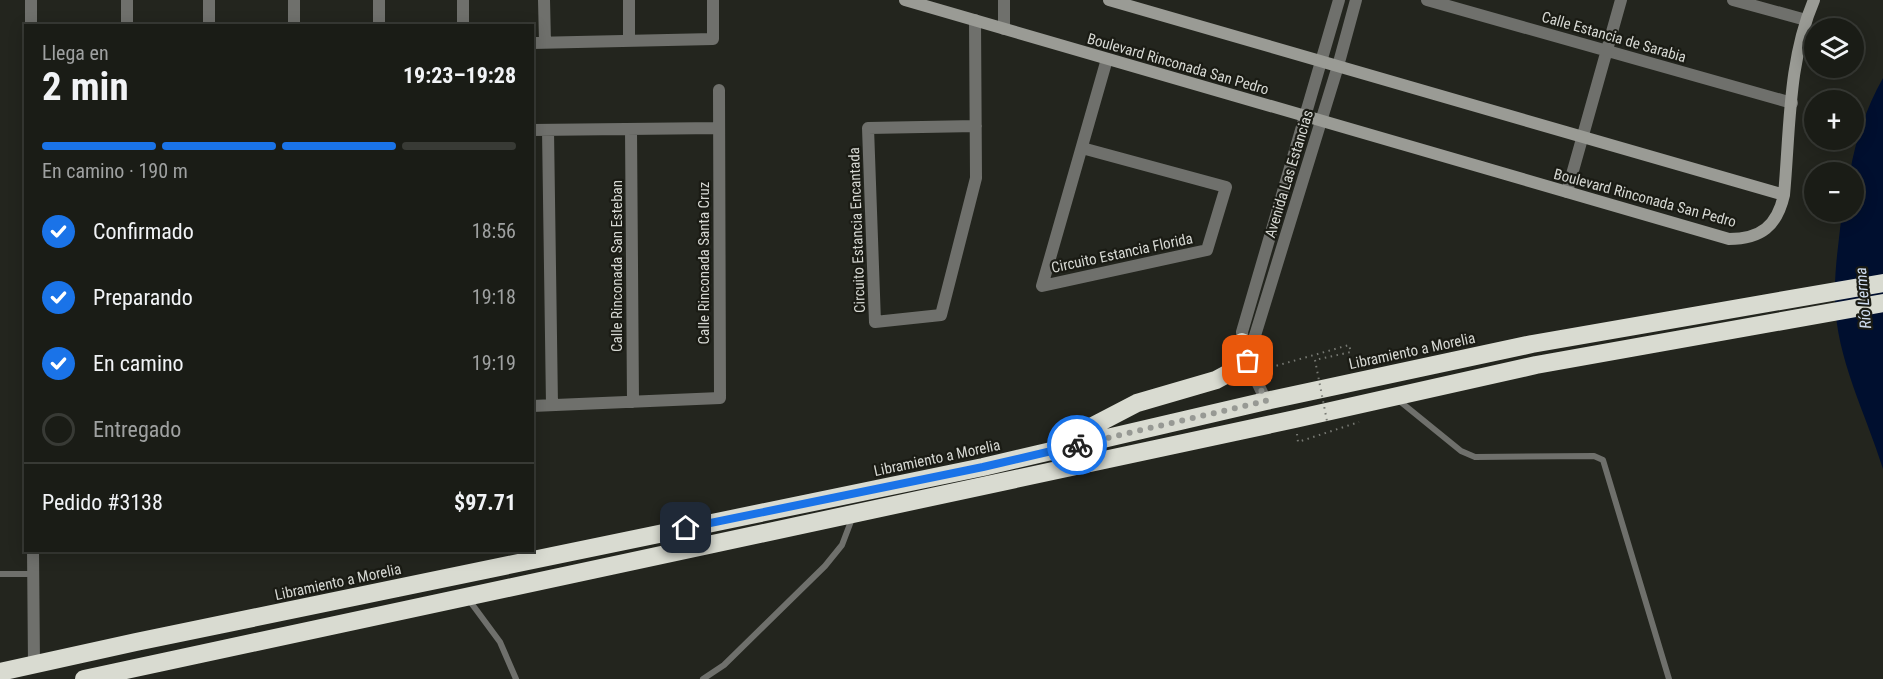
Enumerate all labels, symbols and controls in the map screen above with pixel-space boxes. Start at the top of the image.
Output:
street label: Calle Estancia de Sarabia [1540,8,1688,66]
map controls [1804,18,1864,222]
button: layers [1804,18,1864,78]
street label: Boulevard Rinconada San Pedro [1085,29,1271,99]
text: Llega en [42,41,109,65]
text: 19:23–19:28 [403,63,516,88]
text: 2 min [42,64,129,110]
button: + [1804,90,1864,150]
street label: Avenida Las Estancias [1261,108,1317,240]
street label: Circuito Estancia Encantada [845,147,869,313]
text: En camino · 190 m [42,159,188,183]
button: − [1804,162,1864,222]
street label: Boulevard Rinconada San Pedro [1552,165,1738,231]
street label: Calle Rinconada San Esteban [608,180,626,352]
street label: Calle Rinconada Santa Cruz [695,182,713,344]
icon: check [42,215,75,248]
text: Confirmado [93,219,194,244]
text: 18:56 [472,219,516,243]
street label: Circuito Estancia Florida [1050,229,1194,277]
water label: Río Lerma [1851,266,1875,330]
icon: check [42,281,75,314]
text: Preparando [93,285,193,310]
text: 19:18 [472,285,516,309]
street label: Libramiento a Morelia [1347,329,1477,373]
pin [1222,335,1273,386]
icon: bag [1231,344,1264,377]
icon: check [42,347,75,380]
text: En camino [93,351,184,376]
text: 19:19 [472,351,516,375]
courier [1047,415,1107,475]
text: Entregado [93,417,181,442]
icon: bike [1061,429,1094,462]
street label: Libramiento a Morelia [872,436,1002,480]
text: Pedido #3138 [42,490,163,515]
text: $97.71 [454,490,516,515]
pin [660,502,711,553]
icon: home [669,511,702,544]
street label: Libramiento a Morelia [273,560,403,604]

